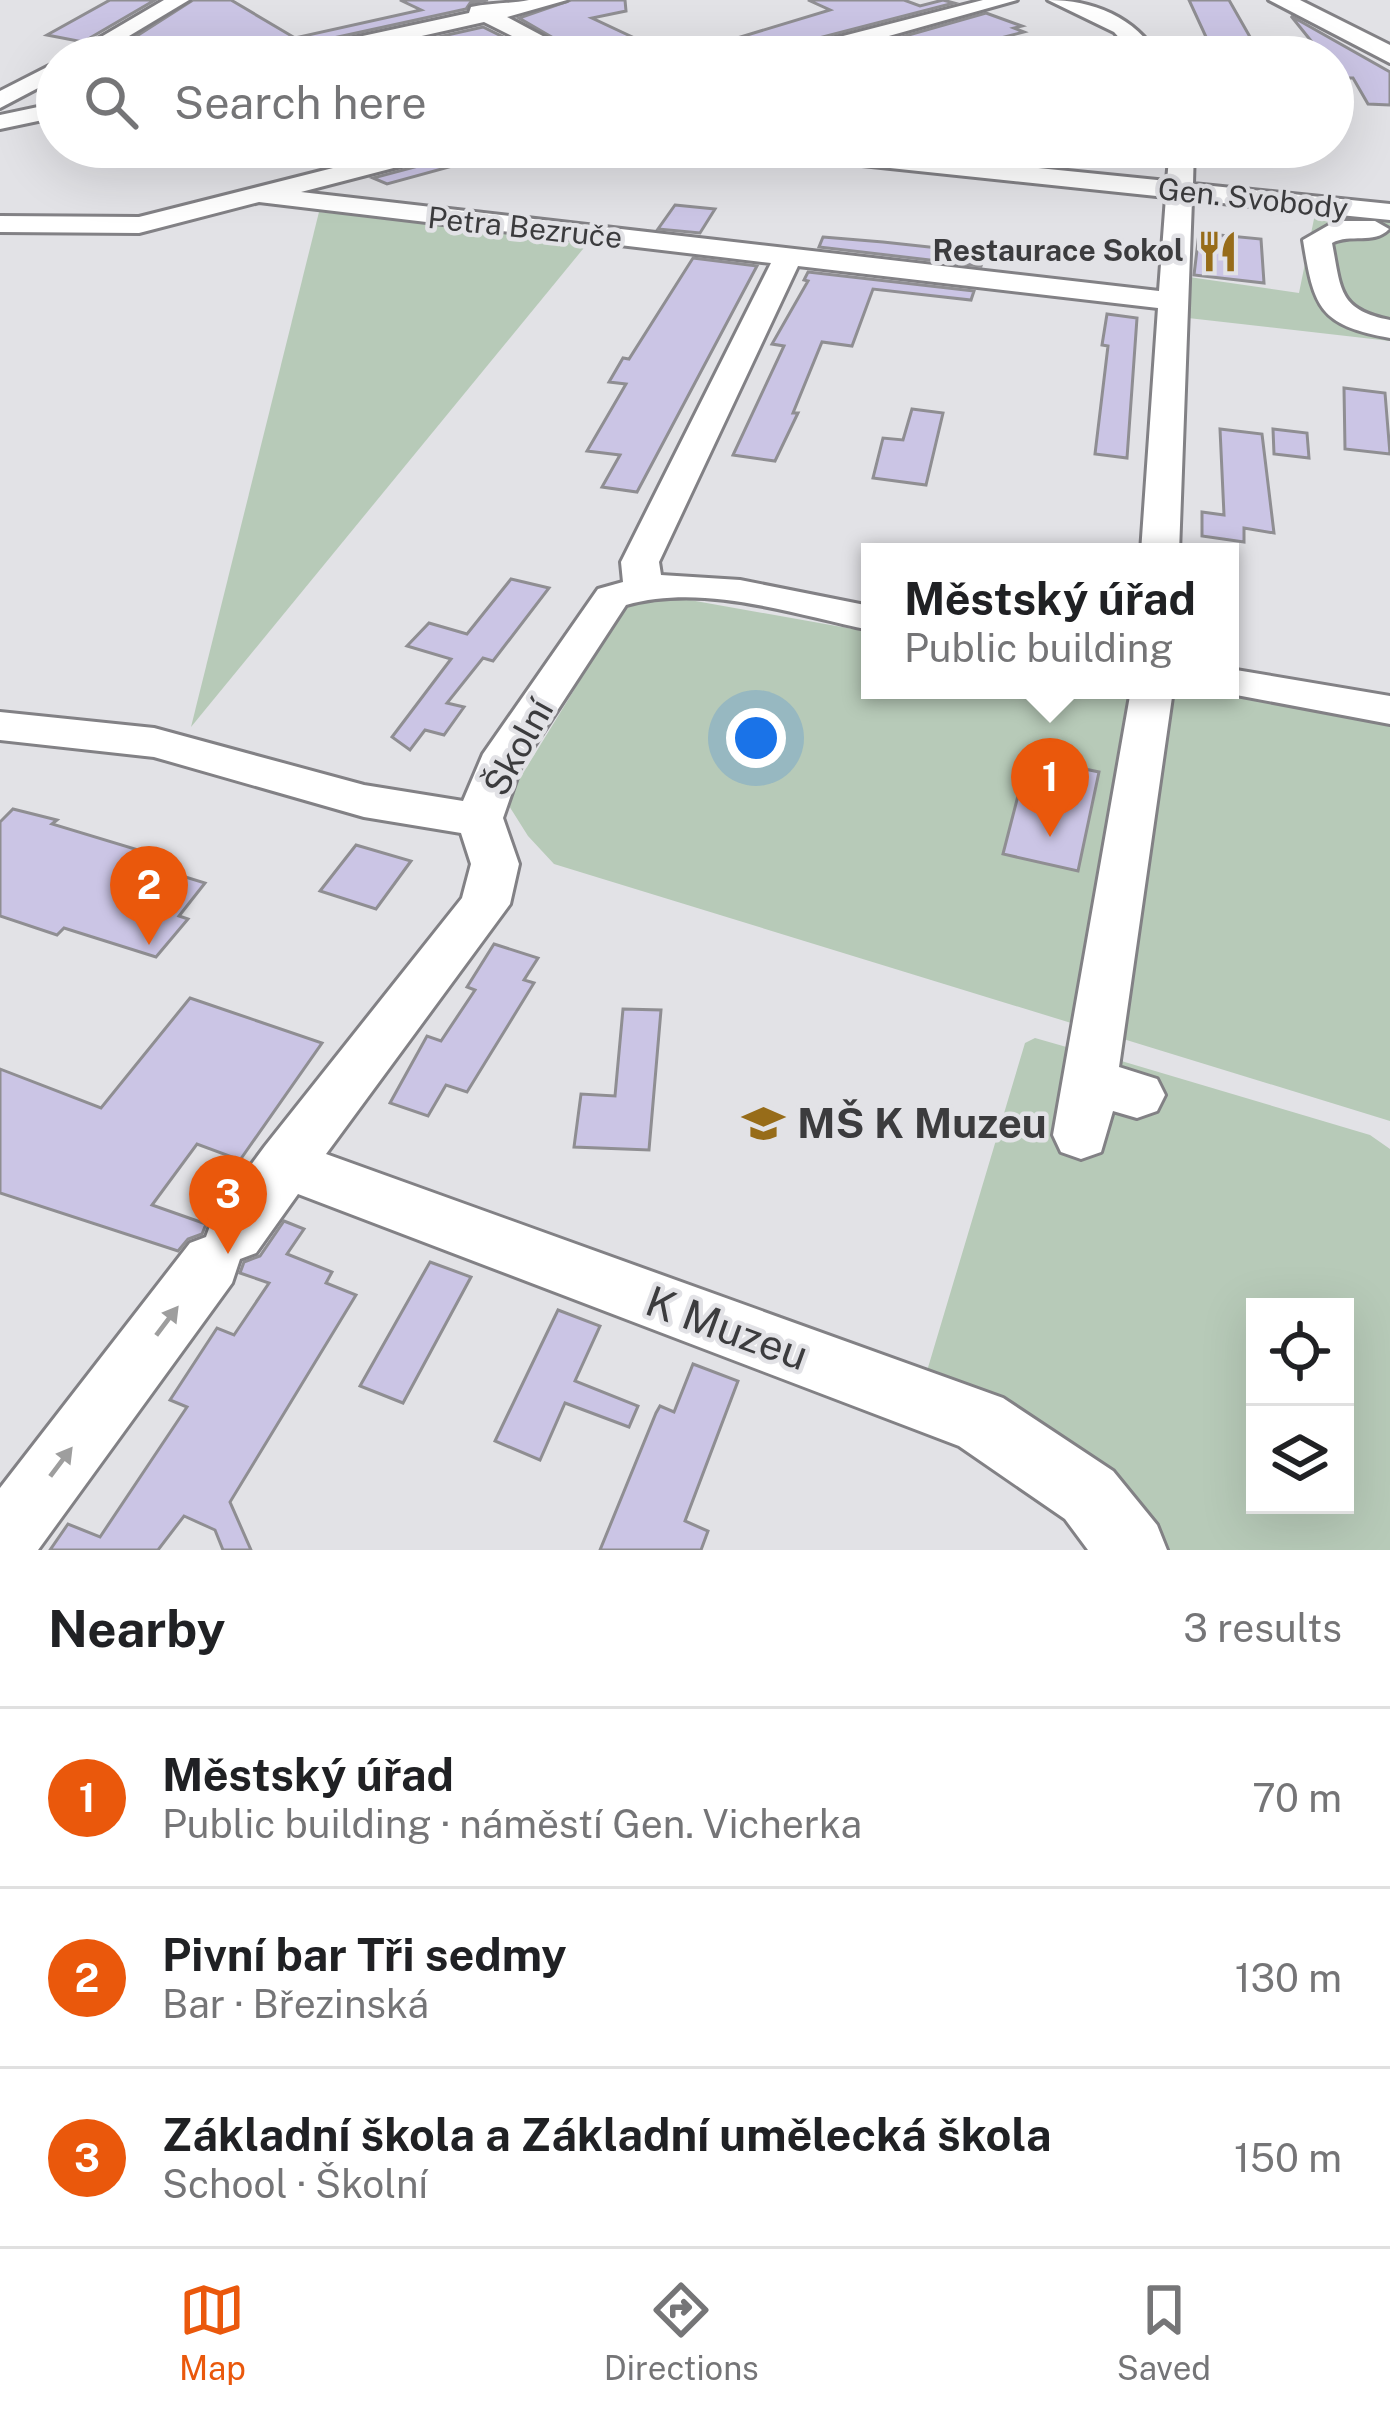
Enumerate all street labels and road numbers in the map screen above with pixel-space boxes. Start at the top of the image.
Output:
street label: Gen. Svobody [1156,170,1350,226]
street label: Petra Bezruče [426,199,624,255]
street label: Školní [474,690,562,803]
street label: K Muzeu [640,1276,815,1379]

